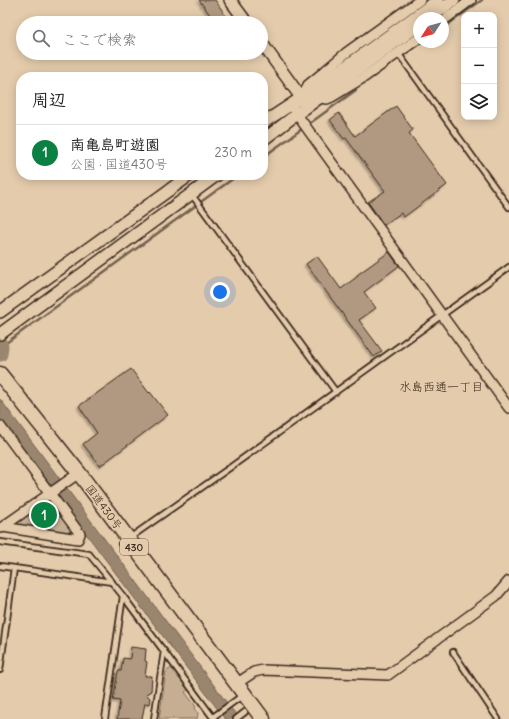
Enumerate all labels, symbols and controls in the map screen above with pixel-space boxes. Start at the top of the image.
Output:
north arrow [413,12,449,48]
map controls [461,12,497,120]
button: + [461,12,497,48]
search box [16,16,268,60]
icon: search [30,27,52,49]
text: ここで検索 [62,30,137,49]
button: − [461,48,497,84]
button: layers [461,84,497,120]
text: 周辺 [32,89,66,111]
text: 南亀島町遊園 [70,135,160,154]
text: 1 [42,144,48,161]
text: 230 m [214,144,252,161]
text: 公園 · 国道430号 [70,156,168,173]
your location [210,282,230,302]
district label: 水島西通一丁目 [399,379,483,394]
street label: 国道430号 [83,482,125,532]
pin: 1 [31,500,57,530]
road number: 430 [120,539,148,555]

